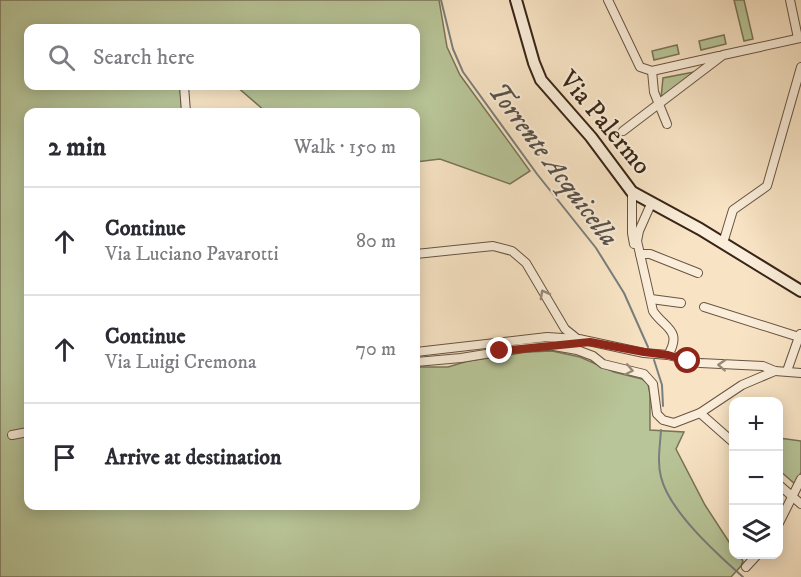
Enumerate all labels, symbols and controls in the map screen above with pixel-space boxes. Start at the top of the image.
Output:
search box [24,24,420,90]
icon: search [45,41,78,74]
text: Search here [93,44,195,71]
street label: Via Palermo [551,63,658,182]
water label: Torrente Acquicella [481,76,626,253]
text: 2 min [48,131,106,164]
text: Walk · 150 m [294,135,396,160]
text: Continue [105,215,186,242]
icon: ahead [48,225,81,258]
text: 80 m [356,229,396,254]
text: Via Luciano Pavarotti [105,242,279,267]
one-way arrow [540,290,551,300]
text: Continue [105,323,186,350]
icon: ahead [48,333,81,366]
text: 70 m [355,337,396,362]
route end [486,337,512,363]
route start [674,347,700,373]
text: Via Luigi Cremona [105,350,256,375]
one-way arrow [717,358,726,371]
one-way arrow [623,363,633,376]
map controls [729,397,783,559]
button: + [729,397,783,451]
icon: arrive [48,441,81,474]
text: Arrive at destination [105,444,282,471]
button: − [729,451,783,505]
button: layers [729,505,783,559]

